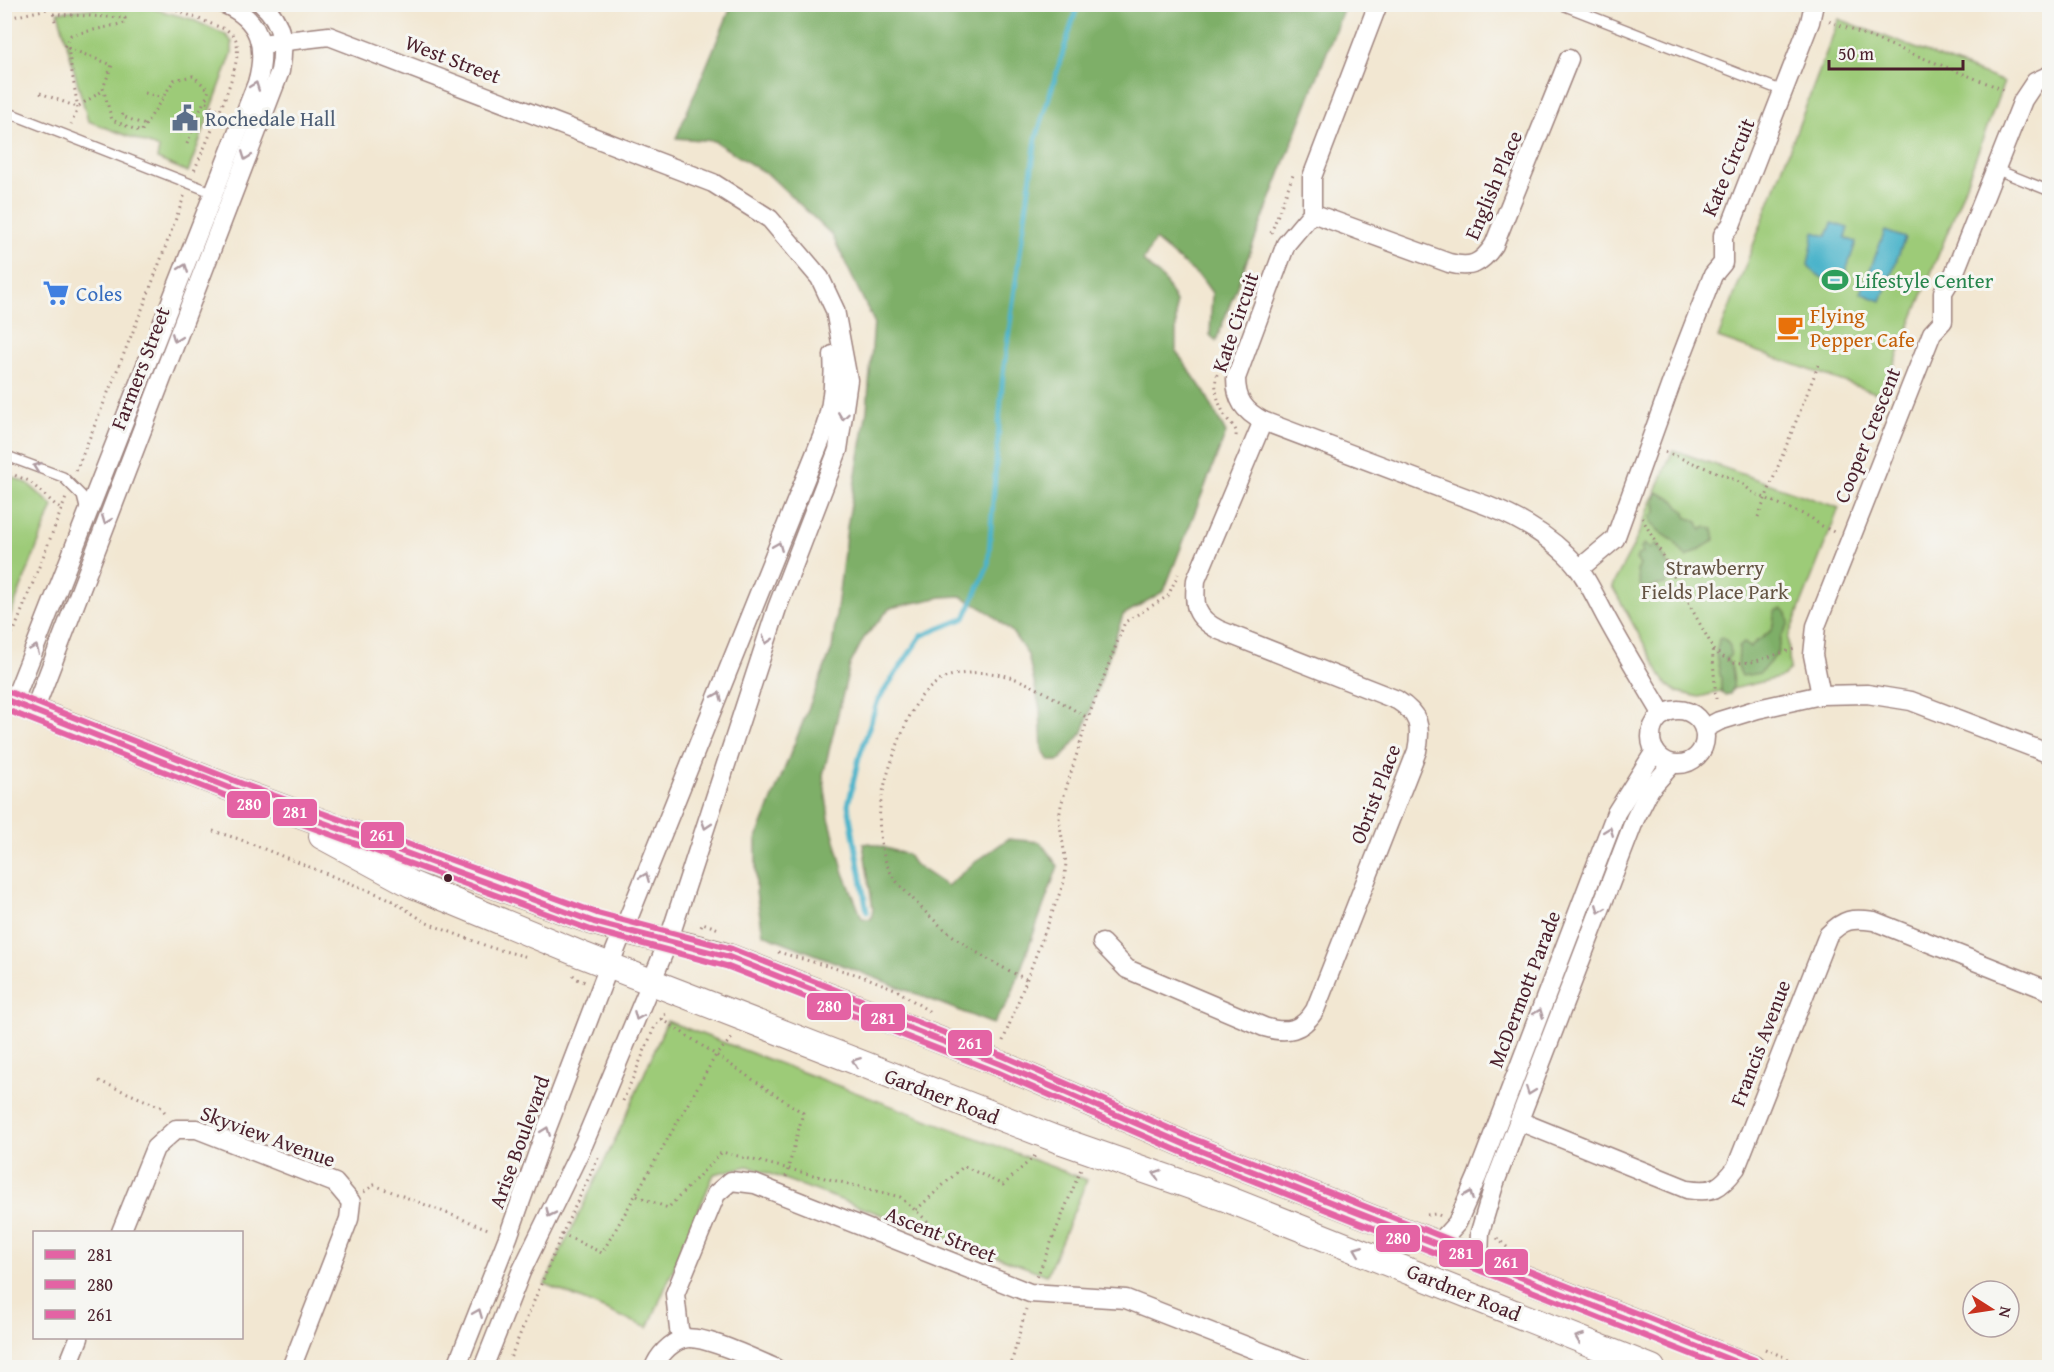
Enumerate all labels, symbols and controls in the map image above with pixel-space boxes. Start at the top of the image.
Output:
street label: West Street [401,27,506,92]
scale bar [1829,33,1962,71]
text: 50 m [1838,40,1874,67]
one-way arrow [248,81,261,92]
public building icon: Rochedale Hall [170,103,200,133]
place label: Rochedale Hall [205,103,336,134]
street label: Kate Circuit [1693,113,1763,221]
street label: English Place [1456,126,1530,244]
one-way arrow [241,150,253,161]
one-way arrow [177,263,190,273]
sports icon: Lifestyle Center [1820,265,1850,295]
place label: Lifestyle Center [1855,265,1994,296]
street label: Kate Circuit [1203,267,1267,376]
supermarket icon: Coles [41,278,71,308]
place label: Coles [76,278,122,309]
place label: Flying Pepper Cafe [1810,300,1915,355]
street label: Farmers Street [102,301,178,434]
cafe icon: Flying Pepper Cafe [1775,312,1805,342]
one-way arrow [170,332,183,343]
street label: Cooper Crescent [1826,362,1908,507]
one-way arrow [838,411,850,421]
one-way arrow [32,462,43,474]
one-way arrow [100,514,113,525]
one-way arrow [771,541,783,552]
park label: Strawberry Fields Place Park [1641,552,1789,607]
one-way arrow [762,634,774,645]
one-way arrow [28,644,40,655]
one-way arrow [710,691,723,702]
street label: Obrist Place [1342,739,1408,848]
line badge: 280 [226,790,271,819]
text: 280 [237,792,261,816]
line badge: 281 [272,798,318,827]
text: 281 [283,800,307,824]
one-way arrow [701,819,713,830]
line badge: 261 [360,821,405,849]
text: 261 [370,823,394,847]
one-way arrow [1602,826,1614,837]
unlabelled marker [442,872,454,884]
one-way arrow [638,872,650,883]
one-way arrow [1595,903,1607,914]
street label: McDermott Parade [1480,906,1568,1072]
street label: Francis Avenue [1722,975,1798,1111]
line badge: 280 [806,992,852,1021]
text: 280 [817,994,841,1018]
line badge: 281 [860,1003,906,1032]
text: 281 [871,1006,895,1030]
one-way arrow [1532,1008,1545,1019]
one-way arrow [633,1009,645,1020]
line badge: 261 [947,1029,993,1057]
text: 261 [958,1031,982,1055]
one-way arrow [851,1057,862,1069]
street label: Gardner Road [880,1060,1005,1132]
street label: Arise Boulevard [481,1070,558,1213]
one-way arrow [1525,1085,1537,1096]
street label: Skyview Avenue [196,1097,340,1175]
one-way arrow [539,1126,551,1137]
one-way arrow [1152,1168,1163,1181]
one-way arrow [1462,1190,1474,1201]
street label: Ascent Street [881,1198,1002,1271]
one-way arrow [546,1207,557,1218]
line badge: 280 [1375,1224,1421,1253]
text: 280 [1386,1226,1410,1250]
legend [33,1231,243,1339]
line badge: 281 [1438,1239,1484,1268]
text: 281 [87,1241,113,1268]
text: 281 [1449,1241,1473,1265]
one-way arrow [1354,1245,1364,1258]
line badge: 261 [1484,1248,1529,1276]
text: 261 [1494,1250,1518,1274]
street label: Gardner Road [1402,1255,1527,1329]
text: 280 [87,1271,113,1298]
north arrow [1961,1279,2021,1339]
text: 261 [87,1301,113,1328]
text: N [1993,1304,2019,1320]
one-way arrow [470,1308,483,1319]
one-way arrow [1574,1333,1585,1345]

